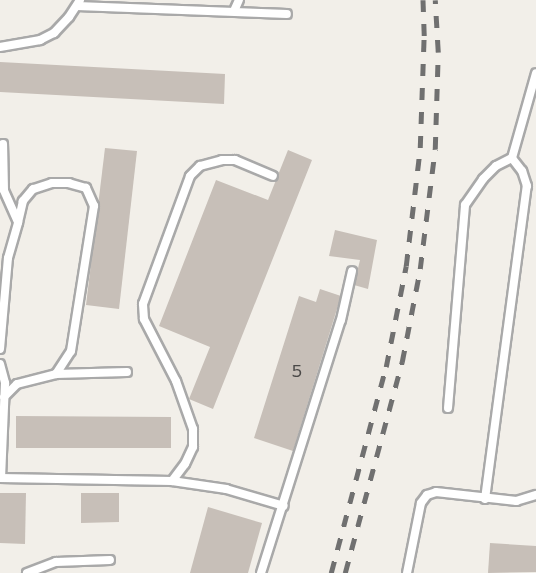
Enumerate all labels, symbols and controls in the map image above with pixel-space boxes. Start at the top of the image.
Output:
house number: 5 [292,359,302,381]

